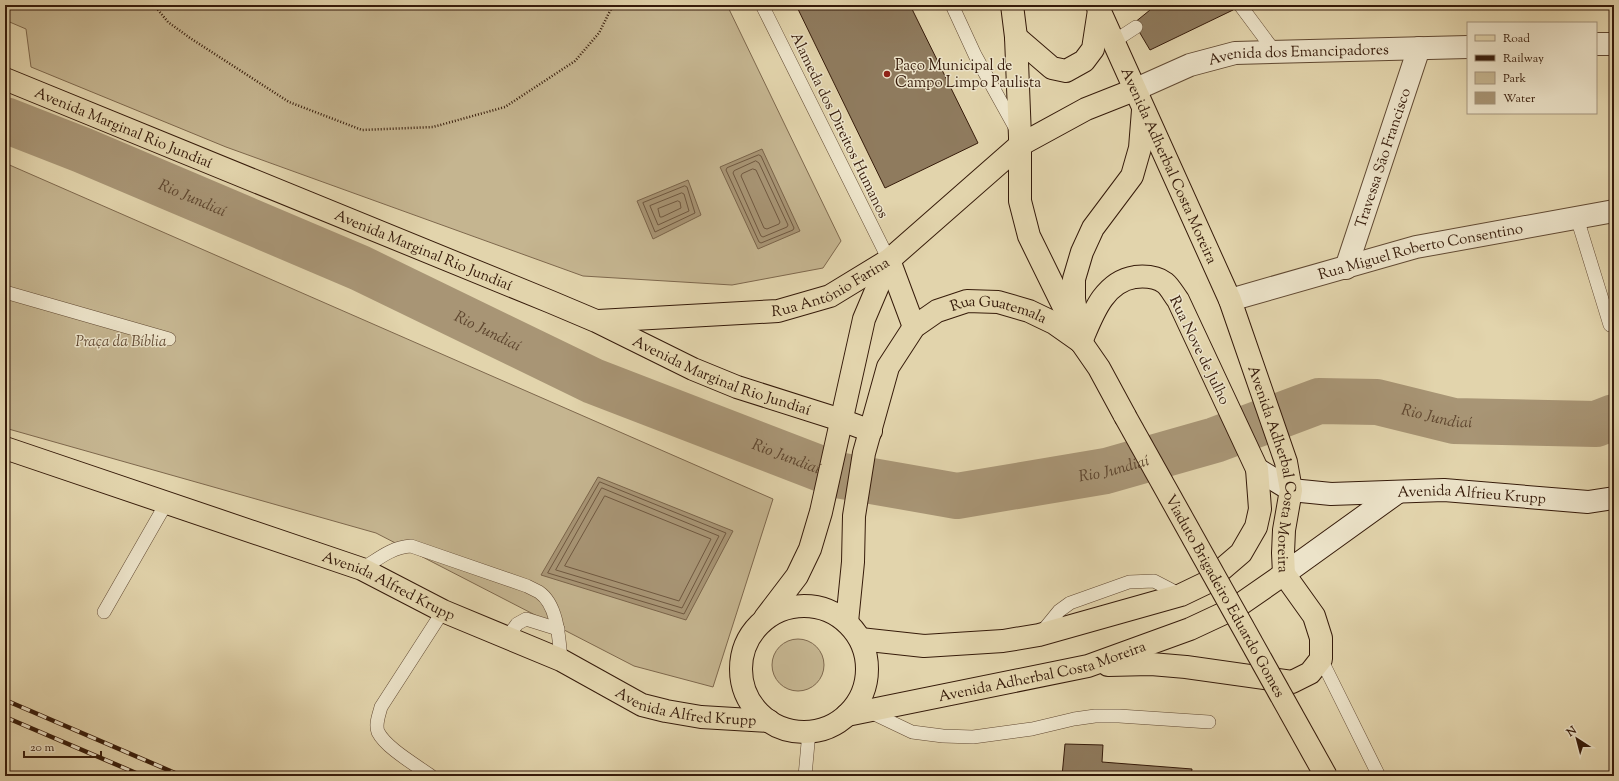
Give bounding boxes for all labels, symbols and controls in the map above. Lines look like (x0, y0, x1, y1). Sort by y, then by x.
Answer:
legend (1467, 22, 1597, 114)
street label: Alameda dos Direitos Humanos (784, 29, 893, 222)
text: Road (1503, 30, 1530, 48)
street label: Avenida dos Emancipadores (1206, 40, 1389, 72)
text: Railway (1503, 50, 1544, 68)
place label: Paço Municipal de Campo Limpo Paulista (895, 56, 1041, 94)
street label: Avenida Adherbal Costa Moreira (1115, 65, 1221, 268)
marker: Paço Municipal de Campo Limpo Paulista (882, 69, 892, 79)
text: Park (1503, 70, 1526, 88)
street label: Avenida Marginal Rio Jundiaí (31, 83, 215, 175)
street label: Travessa São Francisco (1351, 86, 1417, 231)
text: Water (1503, 90, 1536, 108)
water label: Rio Jundiaí (154, 175, 230, 224)
street label: Avenida Marginal Rio Jundiaí (331, 206, 515, 297)
street label: Rua Miguel Roberto Consentino (1316, 219, 1525, 286)
street label: Rua Antônio Farina (771, 253, 894, 323)
street label: Rua Guatemala (948, 292, 1050, 330)
street label: Rua Nove de Julho (1163, 293, 1234, 409)
water label: Rio Jundiaí (450, 306, 525, 359)
park label: Praça da Bíblia (75, 332, 167, 353)
street label: Avenida Marginal Rio Jundiaí (628, 332, 813, 422)
street label: Avenida Adherbal Costa Moreira (1241, 363, 1300, 573)
water label: Rio Jundiaí (1399, 399, 1473, 435)
water label: Rio Jundiaí (748, 434, 824, 482)
water label: Rio Jundiaí (1077, 450, 1153, 489)
street label: Avenida Alfrieu Krupp (1397, 481, 1547, 510)
street label: Viaduto Brigadeiro Eduardo Gomes (1159, 491, 1289, 702)
street label: Avenida Alfred Krupp (319, 547, 458, 627)
street label: Avenida Adherbal Costa Moreira (937, 637, 1149, 708)
street label: Avenida Alfred Krupp (611, 683, 757, 732)
north arrow (1557, 719, 1597, 759)
text: N (1563, 723, 1580, 741)
scale bar (24, 733, 101, 759)
text: 20 m (30, 739, 55, 757)

